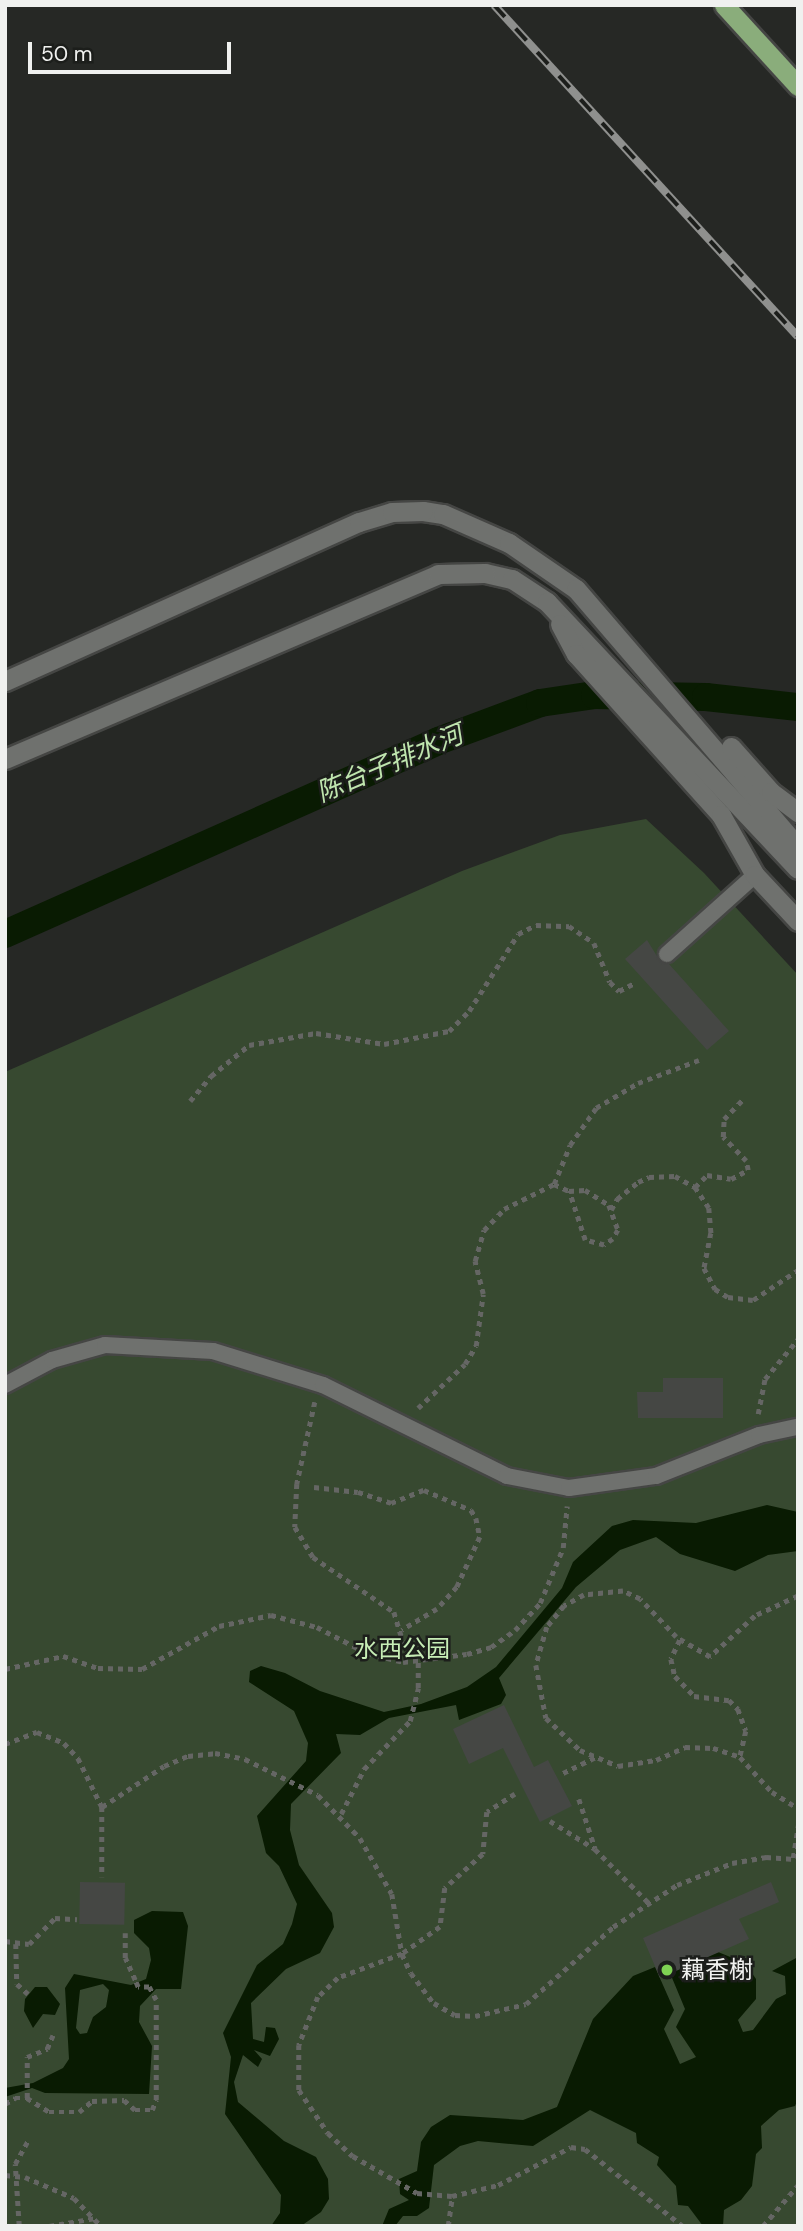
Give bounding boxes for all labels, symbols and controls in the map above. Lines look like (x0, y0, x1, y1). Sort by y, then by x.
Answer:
scale bar (32, 28, 234, 72)
text: 50 m (41, 40, 92, 68)
water label: 陈台子排水河 (312, 719, 468, 809)
park label: 水西公园 (354, 1635, 450, 1663)
place label: 藕香榭 (681, 1956, 753, 1984)
marker: 藕香榭 (659, 1962, 675, 1978)

